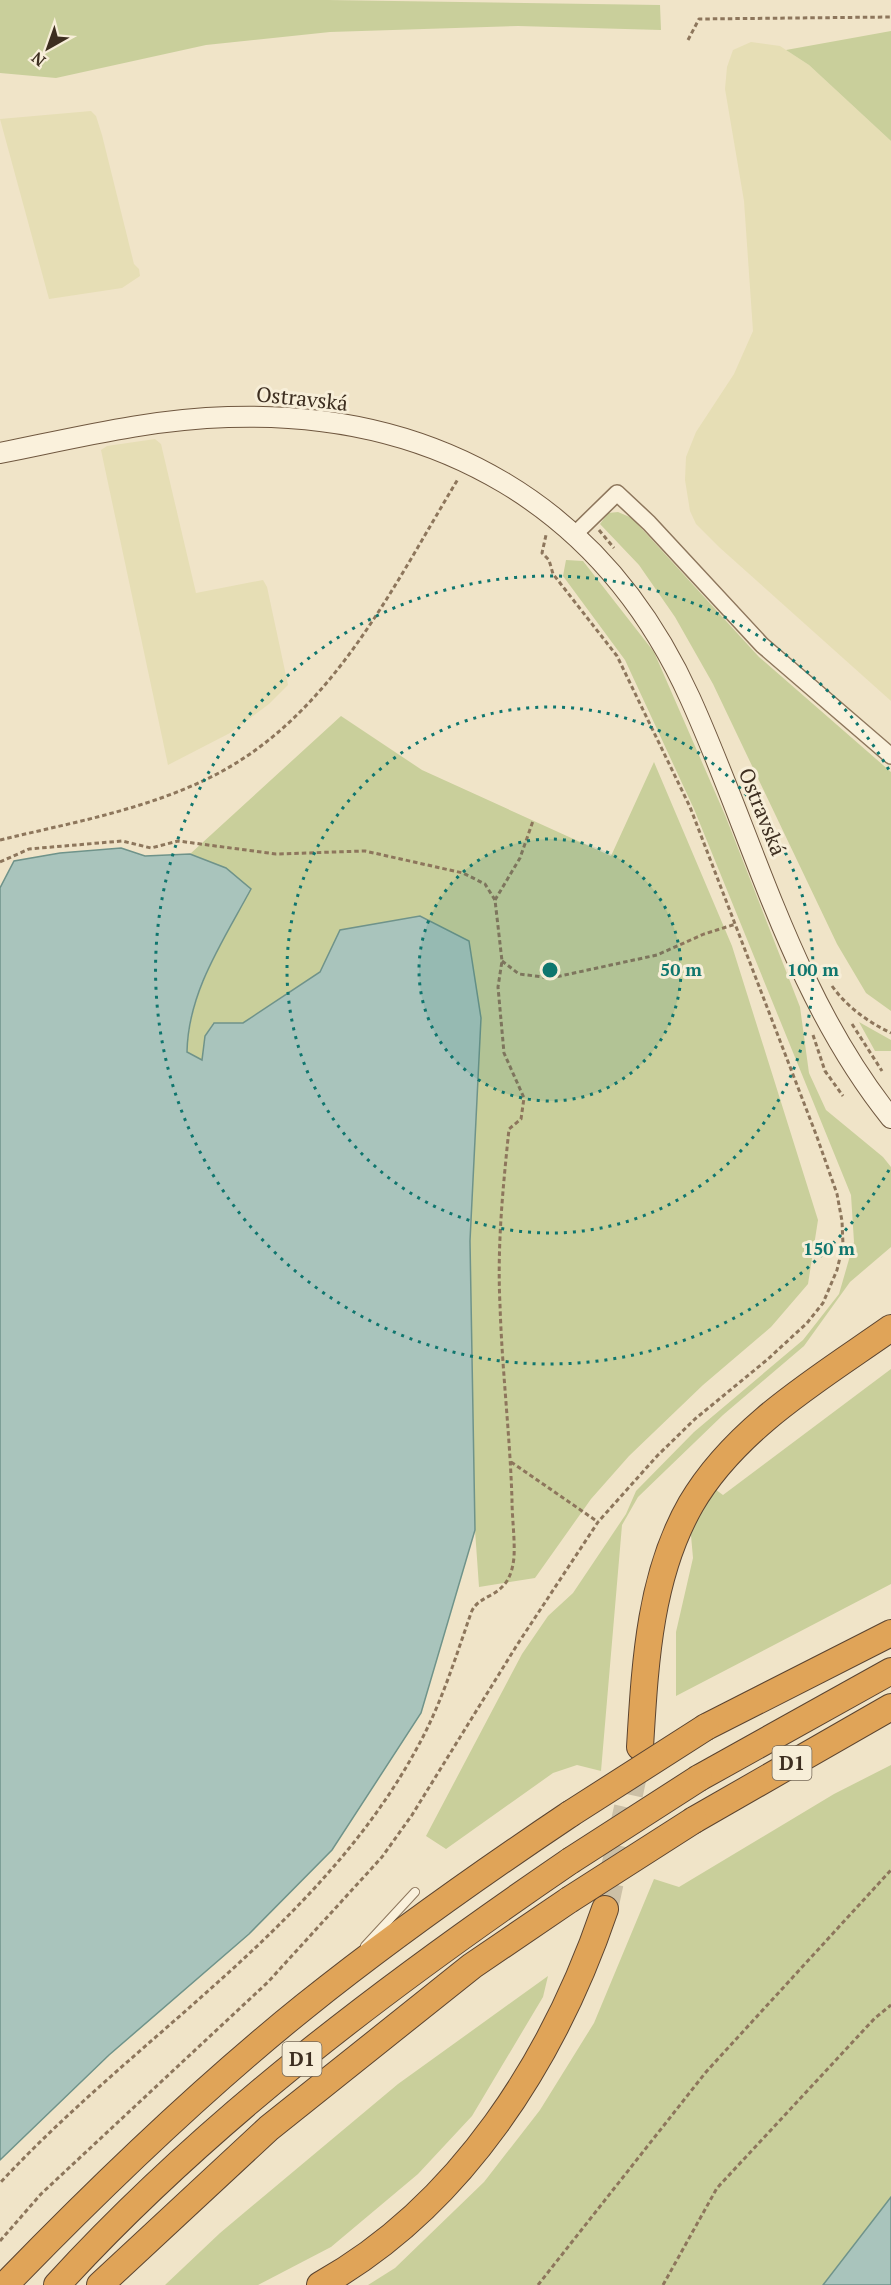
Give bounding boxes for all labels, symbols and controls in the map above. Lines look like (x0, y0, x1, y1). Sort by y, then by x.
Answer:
north arrow (18, 18, 78, 78)
text: N (27, 47, 50, 72)
street label: Ostravská (255, 379, 350, 417)
street label: Ostravská (733, 764, 793, 860)
text: 50 m (660, 957, 702, 981)
text: 100 m (787, 957, 839, 981)
centre of rings (540, 960, 560, 980)
text: 150 m (803, 1236, 855, 1260)
road number: D1 (772, 1746, 812, 1780)
road number: D1 (282, 2042, 322, 2076)

